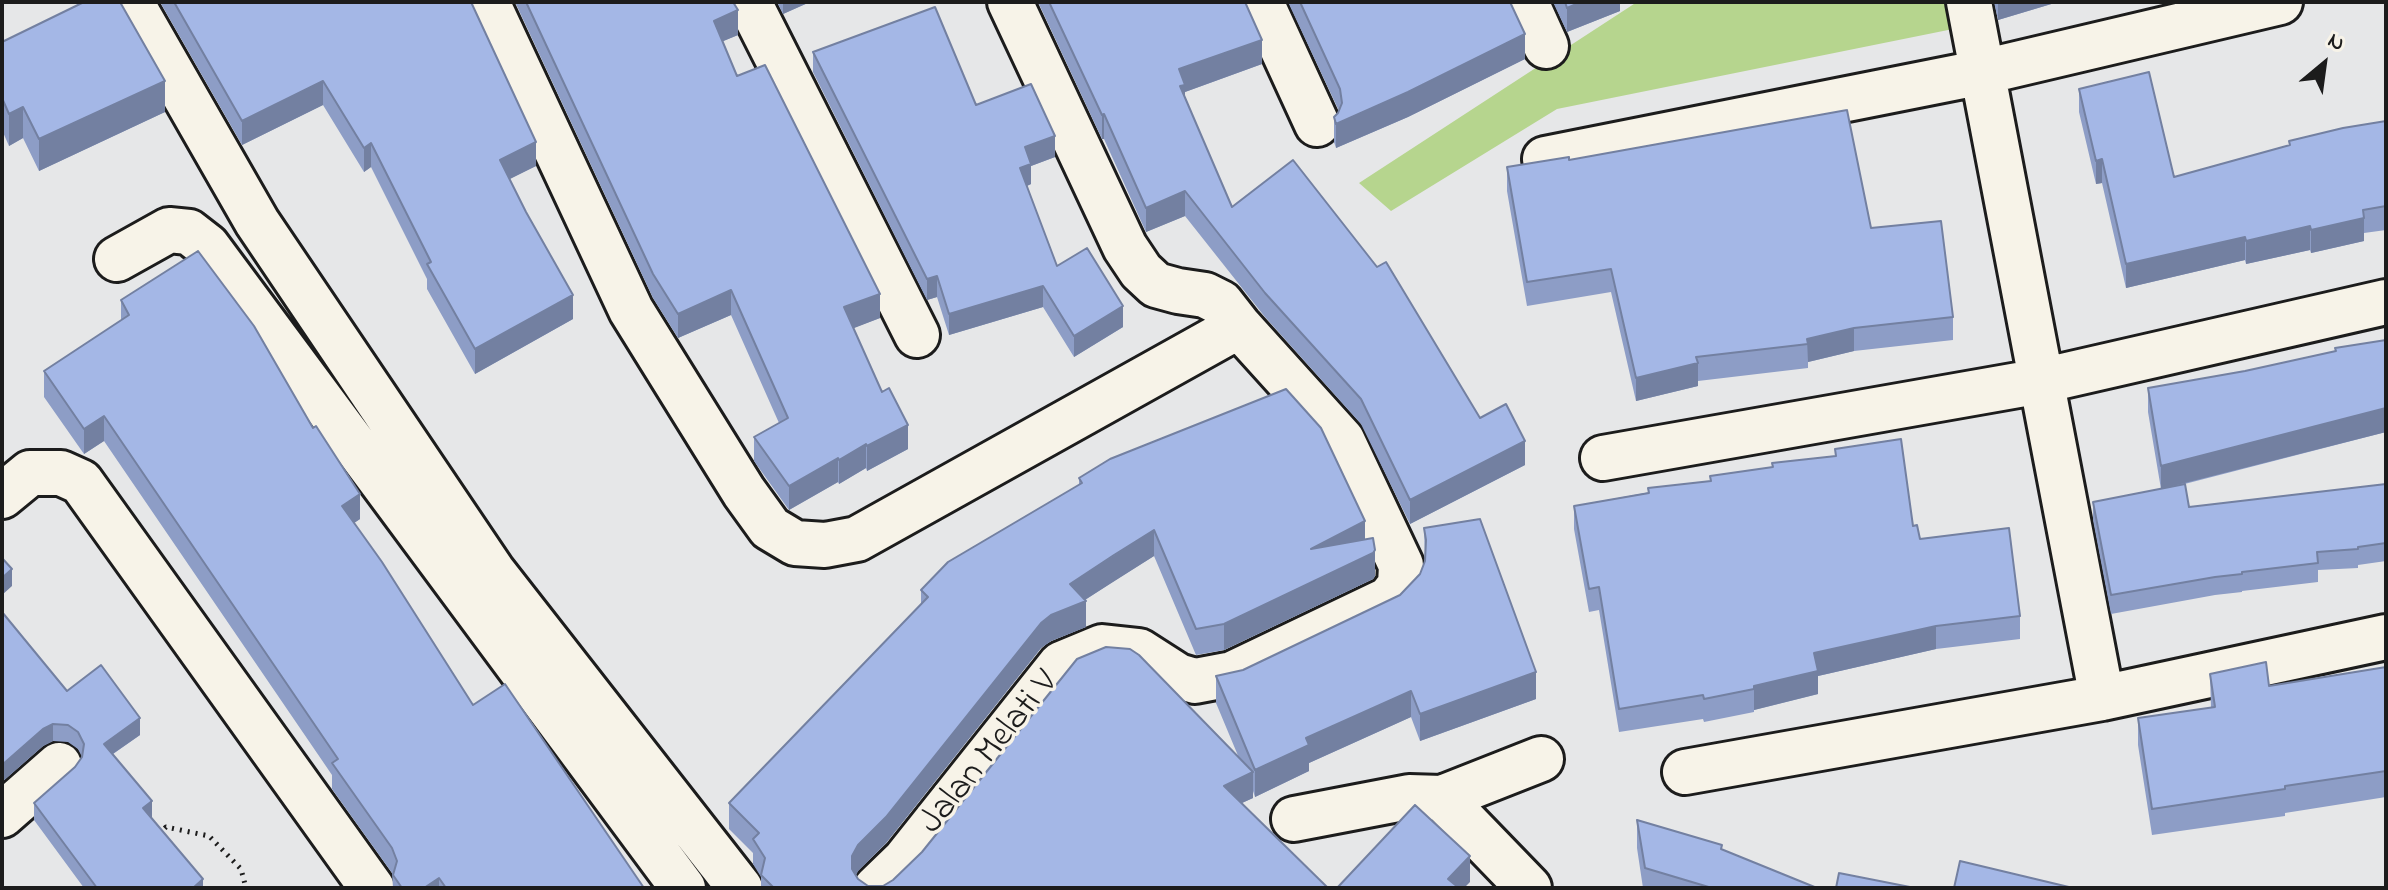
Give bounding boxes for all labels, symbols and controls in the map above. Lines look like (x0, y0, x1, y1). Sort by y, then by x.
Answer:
north arrow (2284, 24, 2364, 104)
text: N (2321, 25, 2350, 61)
street label: Jalan Melati V (912, 664, 1070, 844)

